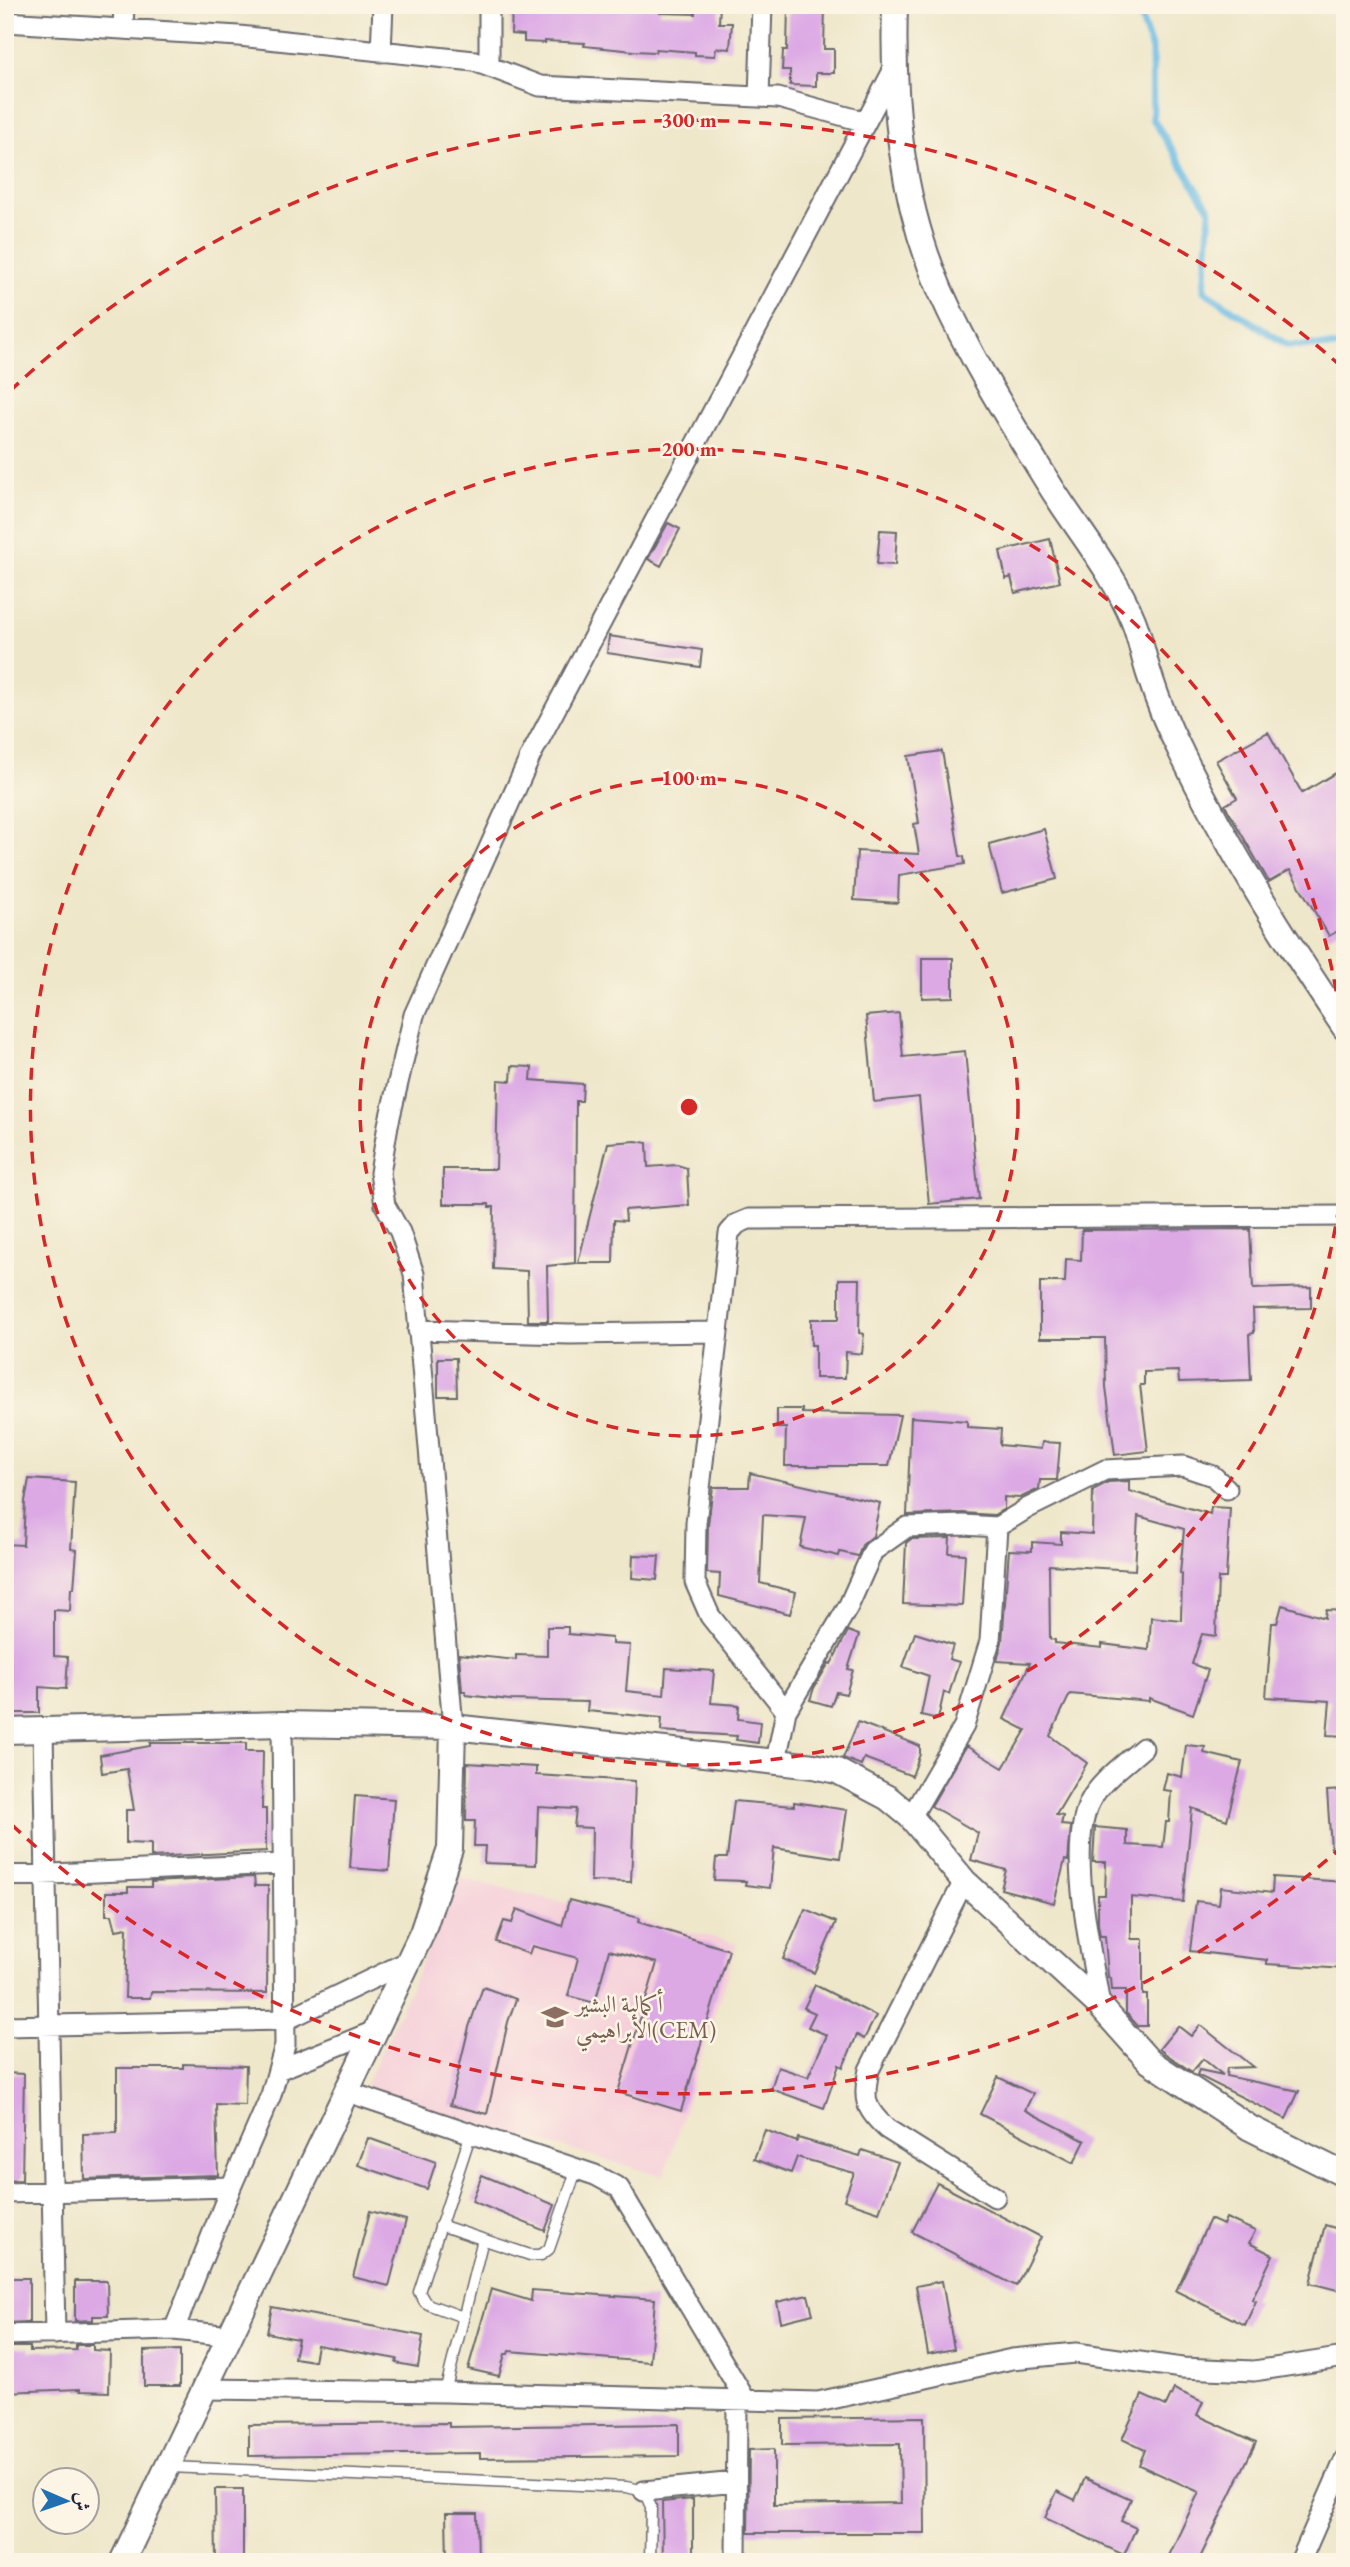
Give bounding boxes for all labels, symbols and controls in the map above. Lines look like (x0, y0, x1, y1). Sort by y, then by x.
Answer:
text: 300 m (661, 106, 717, 133)
text: 200 m (661, 435, 717, 462)
text: 100 m (661, 764, 717, 791)
centre of rings (677, 1095, 701, 1119)
place label: أكمالية البشير الأبراهيمي(CEM) (574, 1988, 716, 2052)
school or university icon: أكمالية البشير الأبراهيمي(CEM) (540, 2002, 570, 2032)
north arrow (32, 2466, 102, 2536)
text: ش (70, 2492, 95, 2511)

